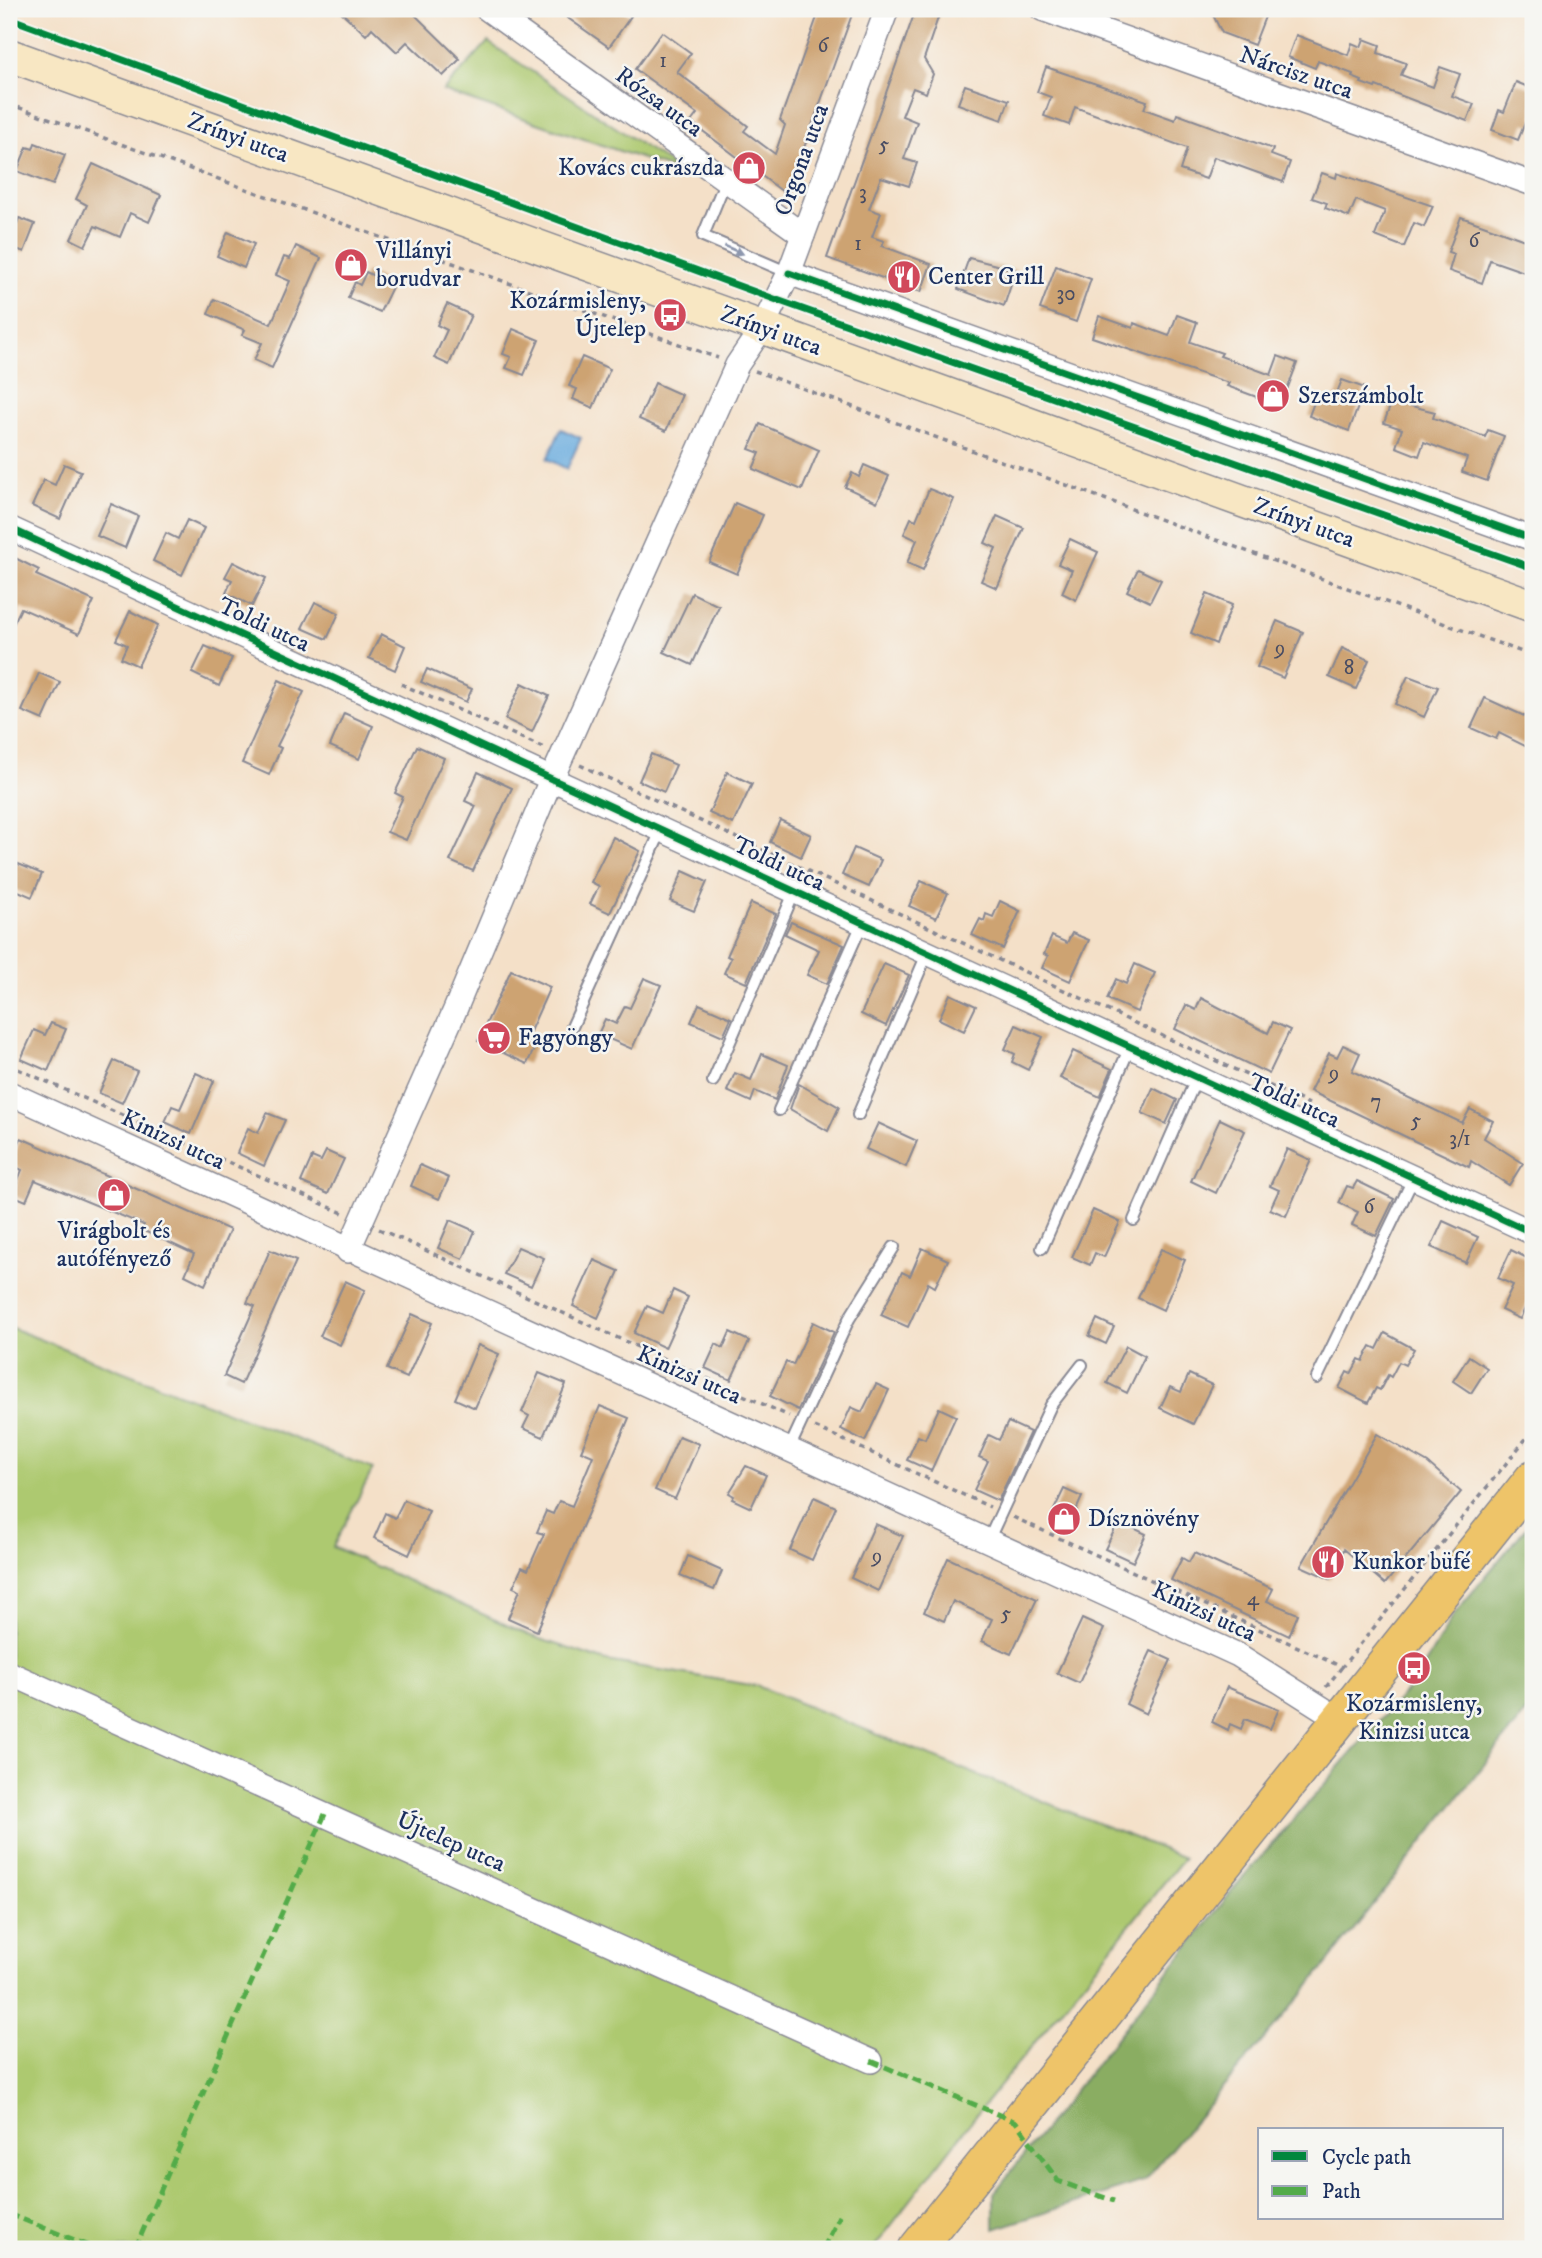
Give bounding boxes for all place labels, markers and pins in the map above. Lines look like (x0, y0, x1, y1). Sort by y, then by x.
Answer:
shop icon: Kovács cukrászda (730, 149, 768, 187)
place label: Kovács cukrászda (558, 153, 725, 183)
place label: Villányi borudvar (375, 236, 461, 294)
shop icon: Villányi borudvar (332, 246, 370, 284)
restaurant icon: Center Grill (885, 258, 923, 296)
place label: Center Grill (928, 262, 1045, 292)
place label: Kozármisleny, Újtelep (509, 286, 646, 344)
bus stop icon: Kozármisleny, Újtelep (651, 296, 689, 334)
shop icon: Szerszámbolt (1254, 377, 1292, 415)
place label: Szerszámbolt (1298, 381, 1424, 411)
supermarket icon: Fagyöngy (475, 1019, 513, 1057)
place label: Fagyöngy (518, 1023, 614, 1053)
shop icon: Virágbolt és autófényező (95, 1176, 133, 1214)
place label: Virágbolt és autófényező (57, 1216, 172, 1274)
shop icon: Dísznövény (1045, 1500, 1083, 1538)
place label: Dísznövény (1088, 1504, 1199, 1534)
restaurant icon: Kunkor büfé (1309, 1543, 1347, 1581)
place label: Kunkor büfé (1352, 1547, 1470, 1577)
bus stop icon: Kozármisleny, Kinizsi utca (1395, 1649, 1433, 1687)
place label: Kozármisleny, Kinizsi utca (1346, 1689, 1482, 1747)

